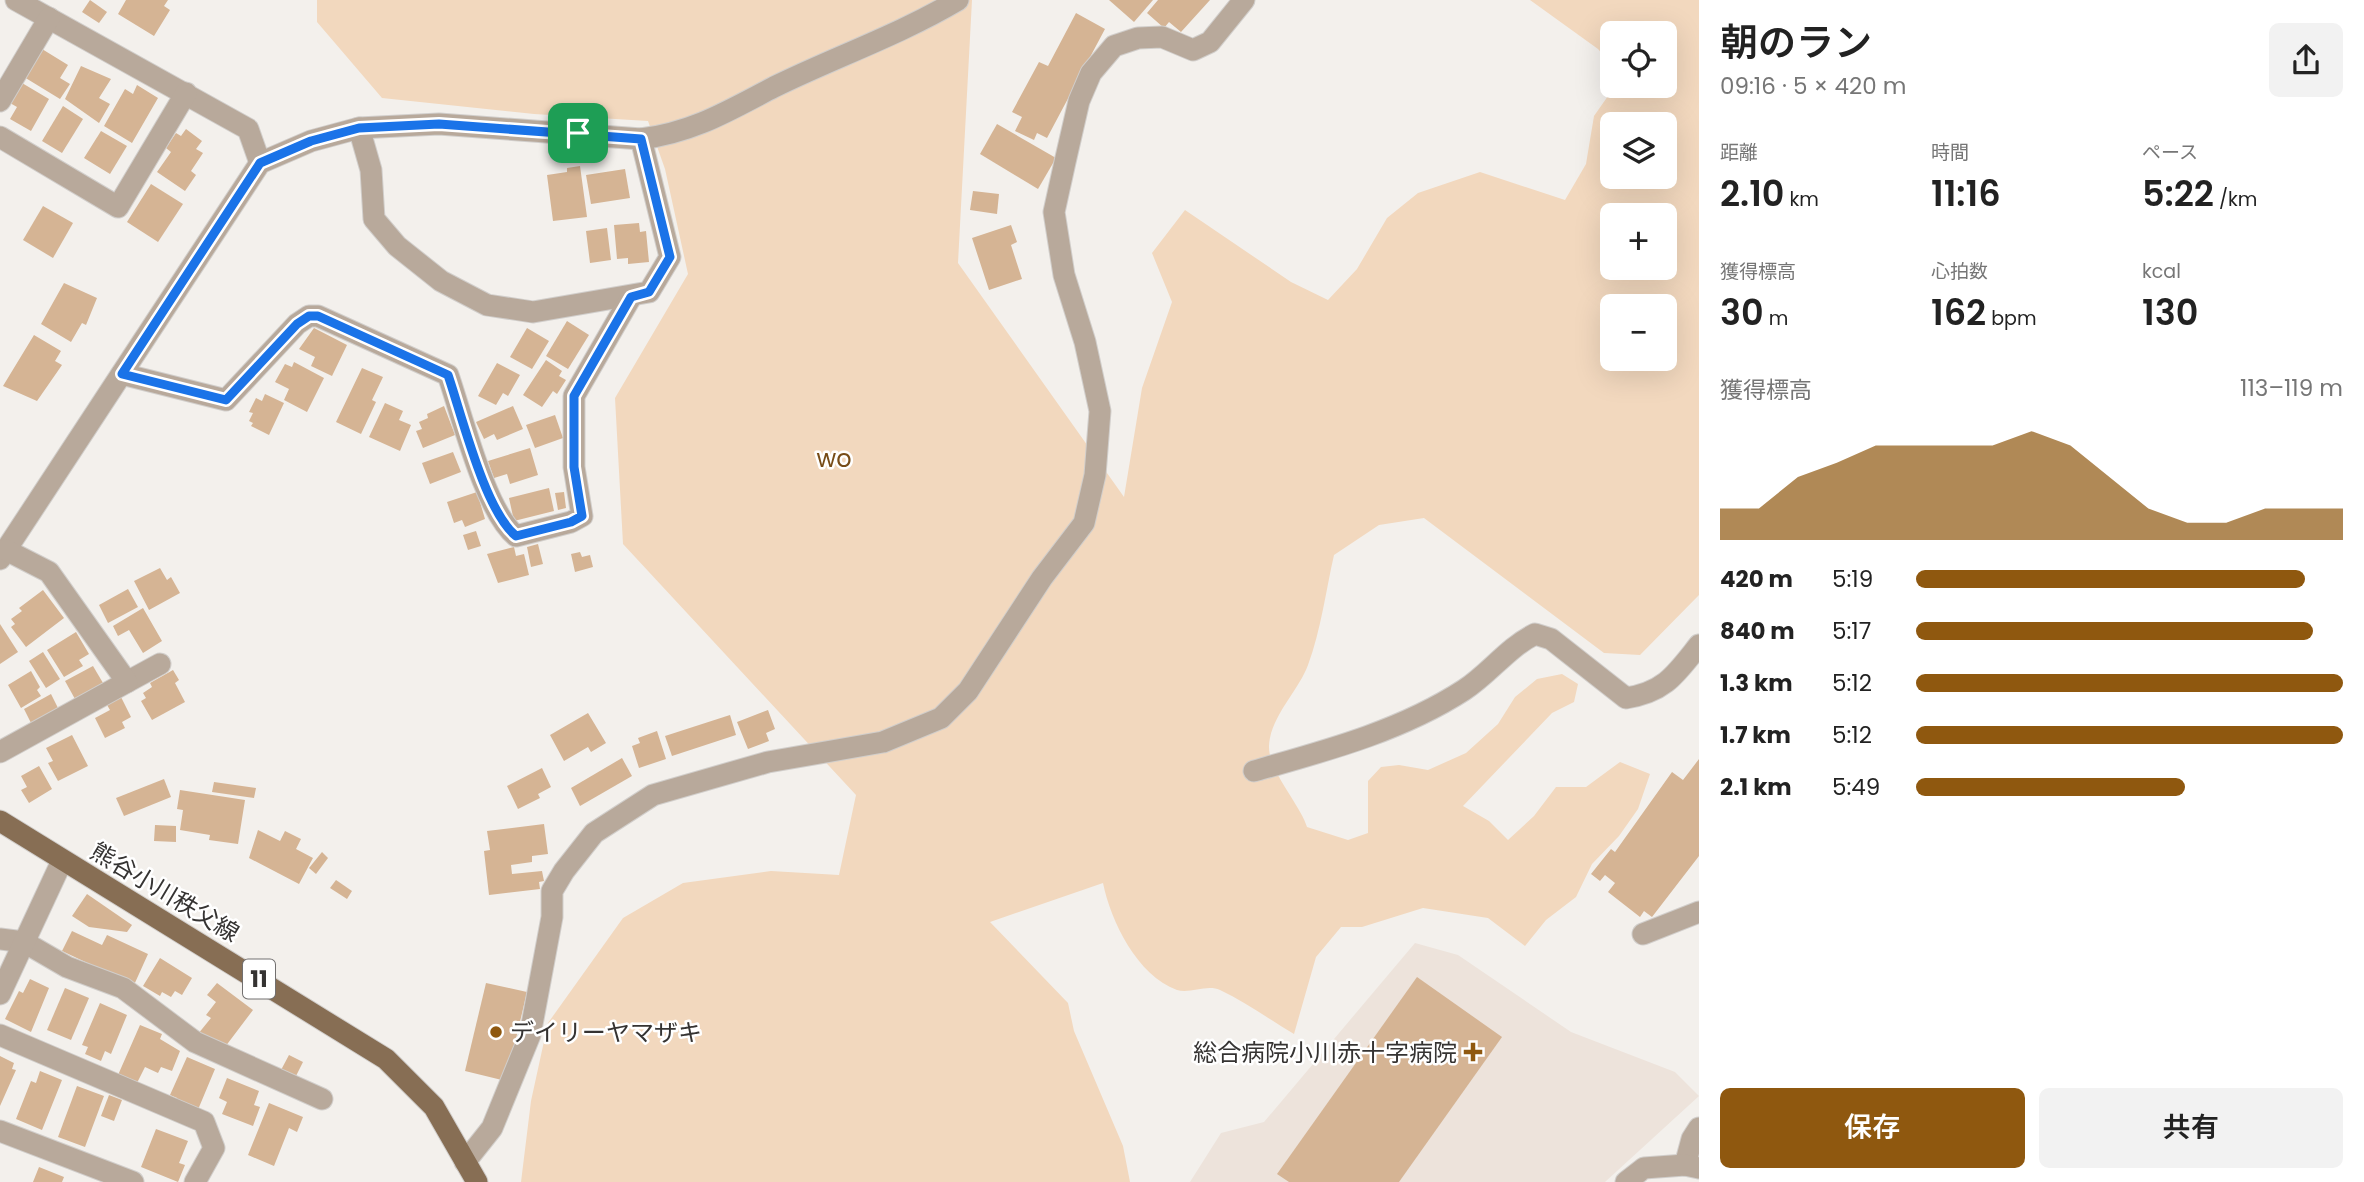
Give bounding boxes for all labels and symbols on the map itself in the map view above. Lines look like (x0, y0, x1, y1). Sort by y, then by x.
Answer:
pin (548, 103, 608, 163)
park label: wo (816, 442, 852, 475)
street label: 熊谷小川秩父線 (84, 835, 246, 949)
road number: 11 (243, 960, 275, 998)
place label: デイリーヤマザキ (510, 1016, 702, 1049)
marker: デイリーヤマザキ (488, 1024, 504, 1040)
place label: 総合病院小川赤十字病院 (1193, 1036, 1457, 1069)
marker: 総合病院小川赤十字病院 (1463, 1042, 1483, 1062)

